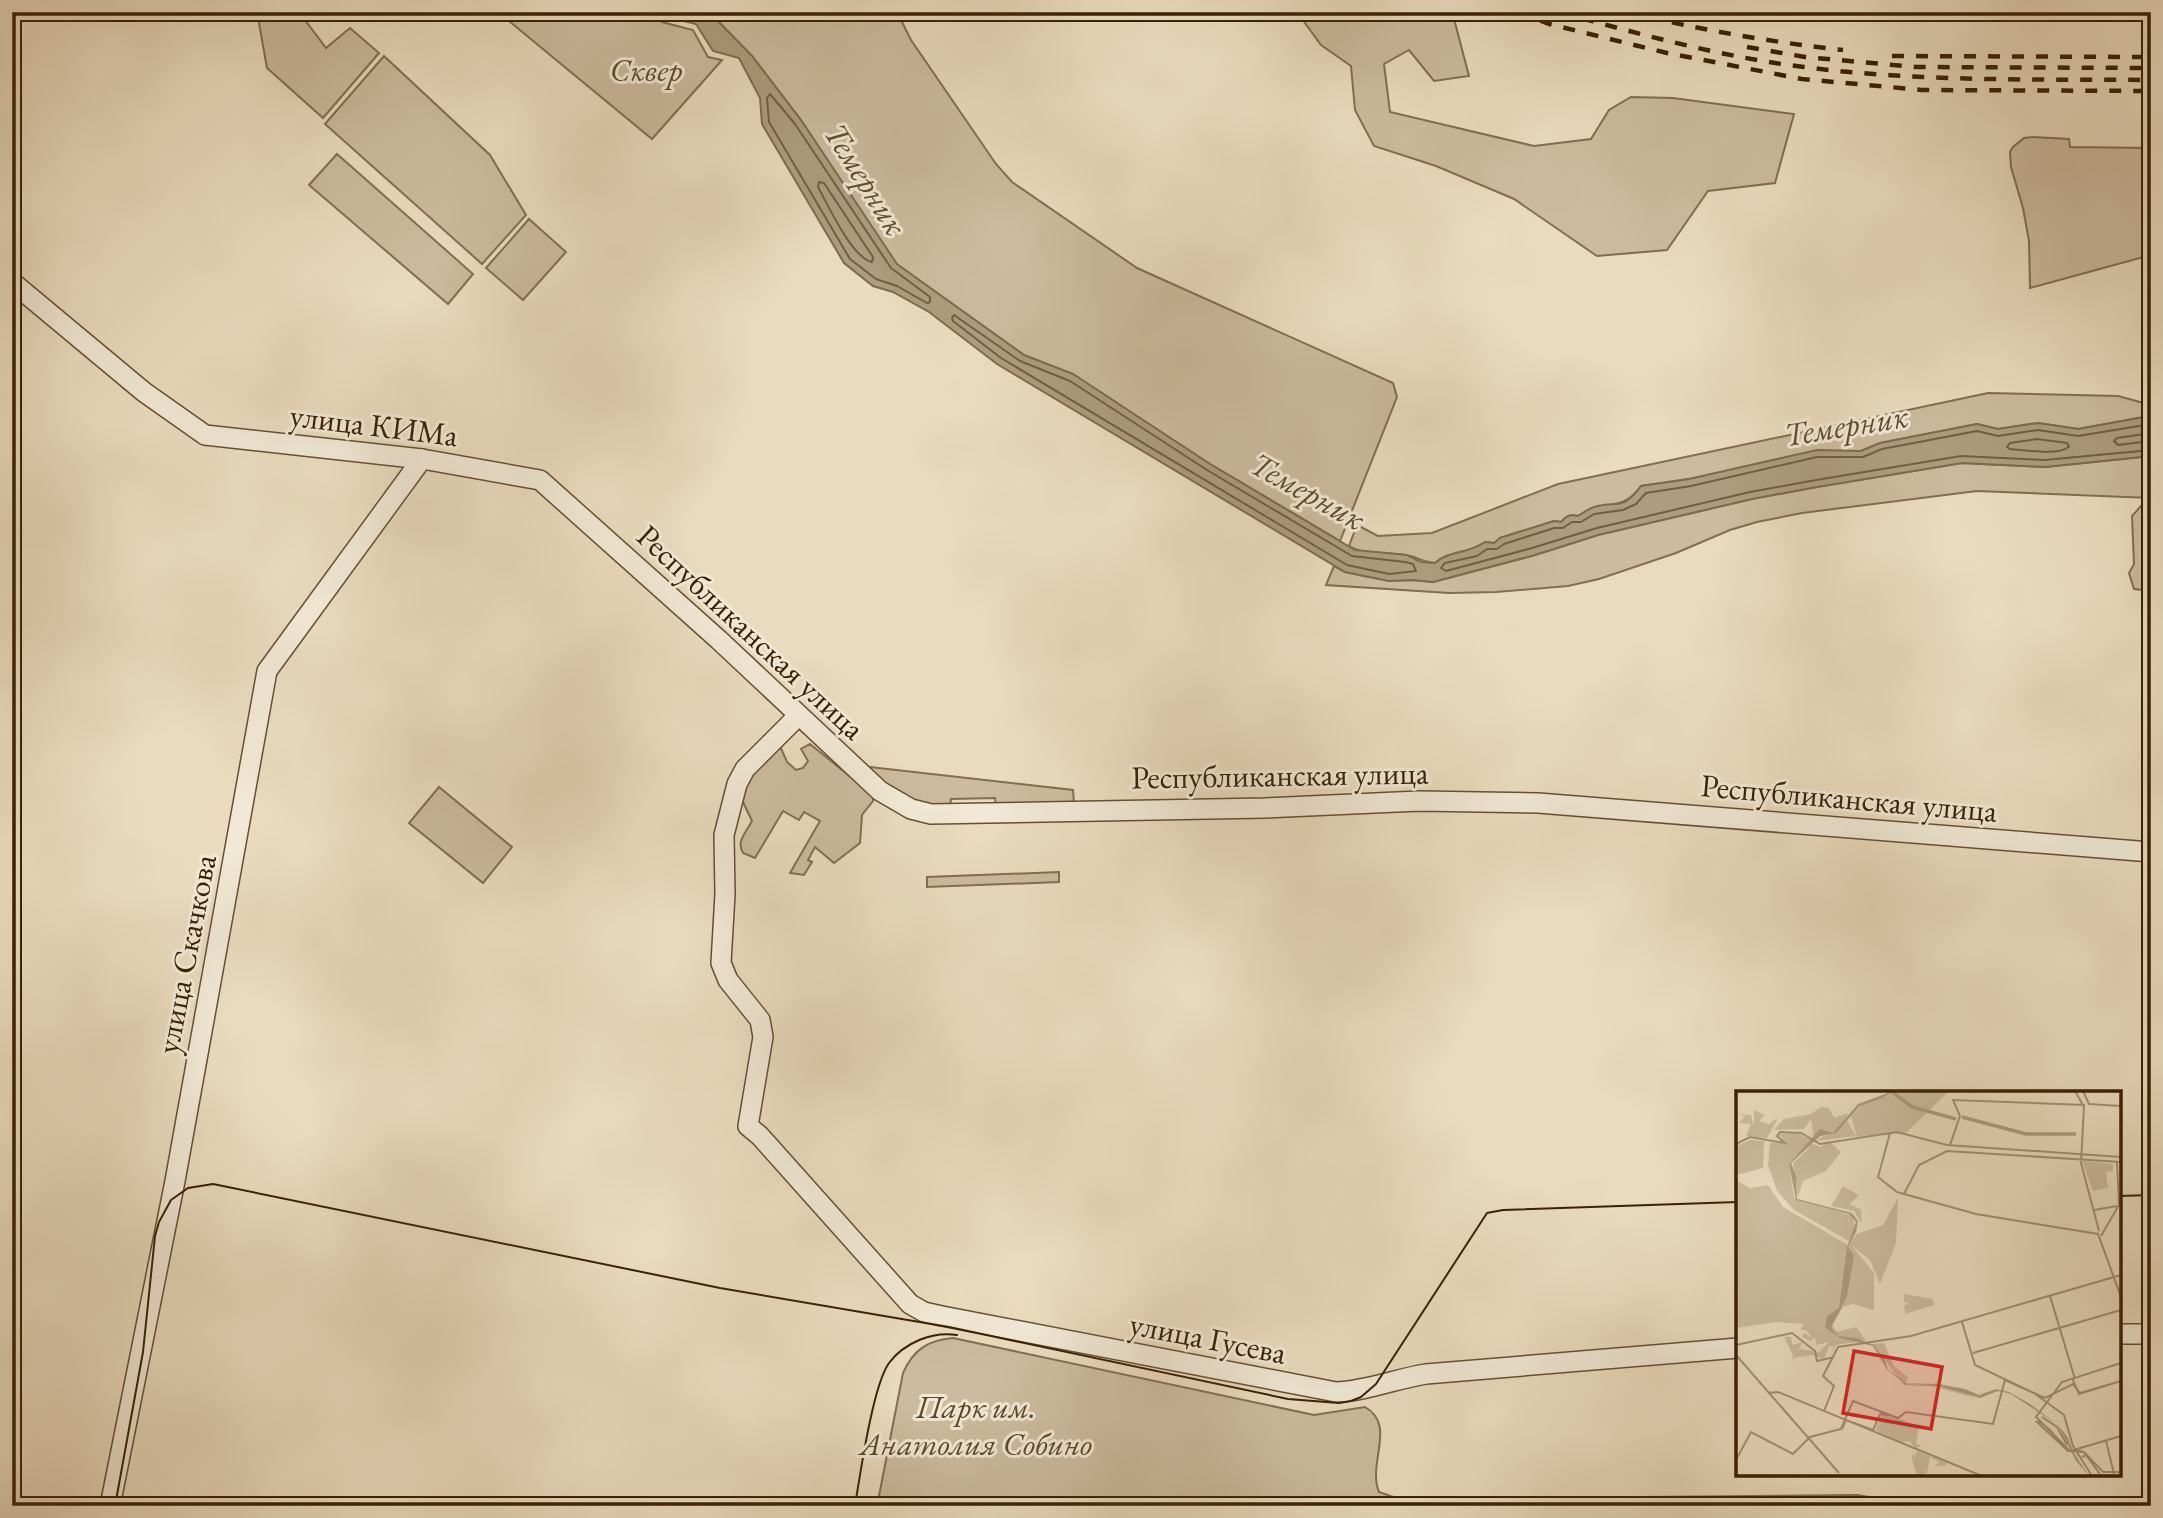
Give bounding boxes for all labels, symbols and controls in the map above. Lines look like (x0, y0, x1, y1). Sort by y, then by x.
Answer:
park label: Сквер (610, 49, 682, 91)
water label: Темерник (815, 115, 918, 244)
street label: улица КИМа (288, 394, 461, 456)
water label: Темерник (1781, 394, 1911, 456)
water label: Темерник (1243, 442, 1373, 540)
street label: Республиканская улица (628, 515, 874, 749)
street label: Республиканская улица (1131, 751, 1429, 799)
street label: Республиканская улица (1699, 764, 1999, 832)
street label: улица Скачкова (146, 851, 226, 1057)
inset map (1736, 1091, 2121, 1476)
street label: улица Гусева (1126, 1302, 1290, 1374)
park label: Парк им. Анатолия Собино (858, 1386, 1092, 1465)

